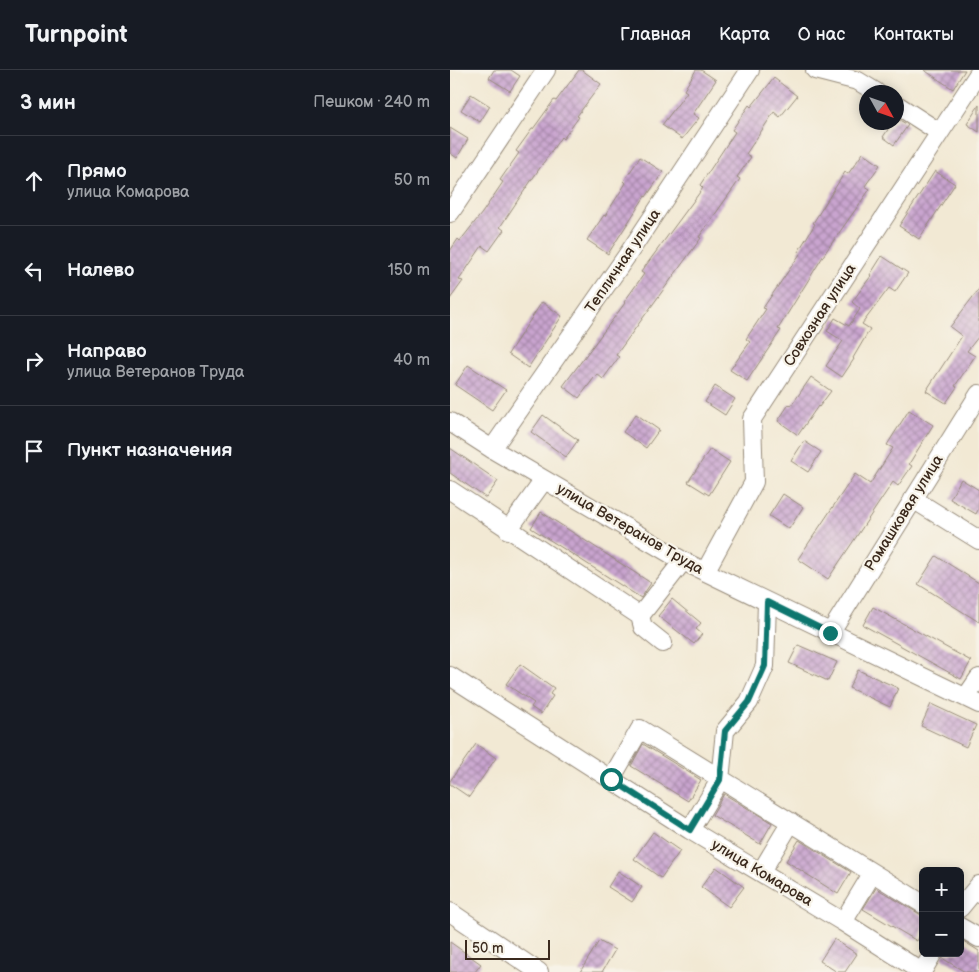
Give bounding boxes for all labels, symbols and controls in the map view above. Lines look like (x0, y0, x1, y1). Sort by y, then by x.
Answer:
text: Turnpoint (25, 20, 128, 49)
text: Главная (620, 24, 691, 45)
text: Карта (719, 24, 770, 45)
text: О нас (798, 24, 845, 45)
text: Контакты (873, 24, 954, 45)
north arrow (859, 85, 904, 130)
text: 3 мин (20, 90, 76, 115)
text: Пешком · 240 m (313, 93, 430, 112)
text: Прямо (67, 160, 127, 183)
icon: ahead (20, 167, 48, 195)
text: 50 m (394, 171, 430, 190)
text: улица Комарова (67, 183, 189, 202)
street label: Тепличная улица (581, 205, 665, 317)
icon: left (20, 257, 48, 285)
text: Налево (67, 259, 134, 282)
street label: Совхозная улица (780, 260, 860, 370)
text: 150 m (388, 261, 430, 280)
text: Направо (67, 340, 147, 363)
icon: right (20, 347, 48, 375)
text: 40 m (393, 351, 430, 370)
text: улица Ветеранов Труда (67, 363, 244, 382)
icon: arrive (20, 437, 48, 465)
text: Пункт назначения (67, 439, 232, 462)
street label: Ромашковая улица (860, 451, 948, 575)
street label: улица Ветеранов Труда (553, 479, 707, 579)
route end (819, 622, 842, 645)
route start (600, 768, 623, 791)
street label: улица Комарова (708, 835, 816, 911)
map controls (919, 867, 964, 957)
button: + (919, 867, 964, 912)
button: − (919, 912, 964, 957)
scale bar (465, 937, 550, 960)
text: 50 m (472, 940, 504, 957)

